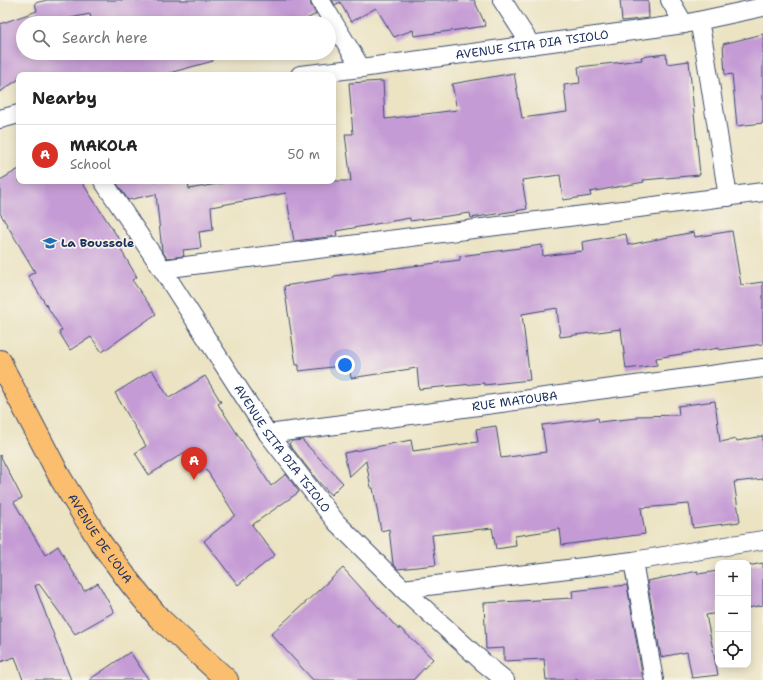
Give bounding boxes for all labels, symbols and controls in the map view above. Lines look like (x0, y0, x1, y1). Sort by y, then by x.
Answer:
search box (16, 16, 336, 60)
street label: AVENUE SITA DIA TSIOLO (454, 26, 610, 63)
icon: search (30, 27, 52, 49)
text: Search here (62, 28, 148, 48)
text: Nearby (32, 87, 97, 109)
text: MAKOLA (70, 136, 137, 156)
text: A (40, 146, 50, 163)
text: 50 m (287, 146, 320, 163)
text: School (70, 156, 111, 173)
school or university icon: La Boussole (42, 235, 58, 251)
place label: La Boussole (61, 235, 134, 251)
your location (335, 355, 355, 375)
street label: AVENUE SITA DIA TSIOLO (230, 381, 334, 516)
street label: RUE MATOUBA (471, 387, 559, 415)
pin: A (181, 447, 207, 480)
street label: AVENUE DE L'OUA (64, 491, 136, 587)
map controls (715, 560, 751, 668)
button: + (715, 560, 751, 596)
button: − (715, 596, 751, 632)
button: locate (715, 632, 751, 668)

